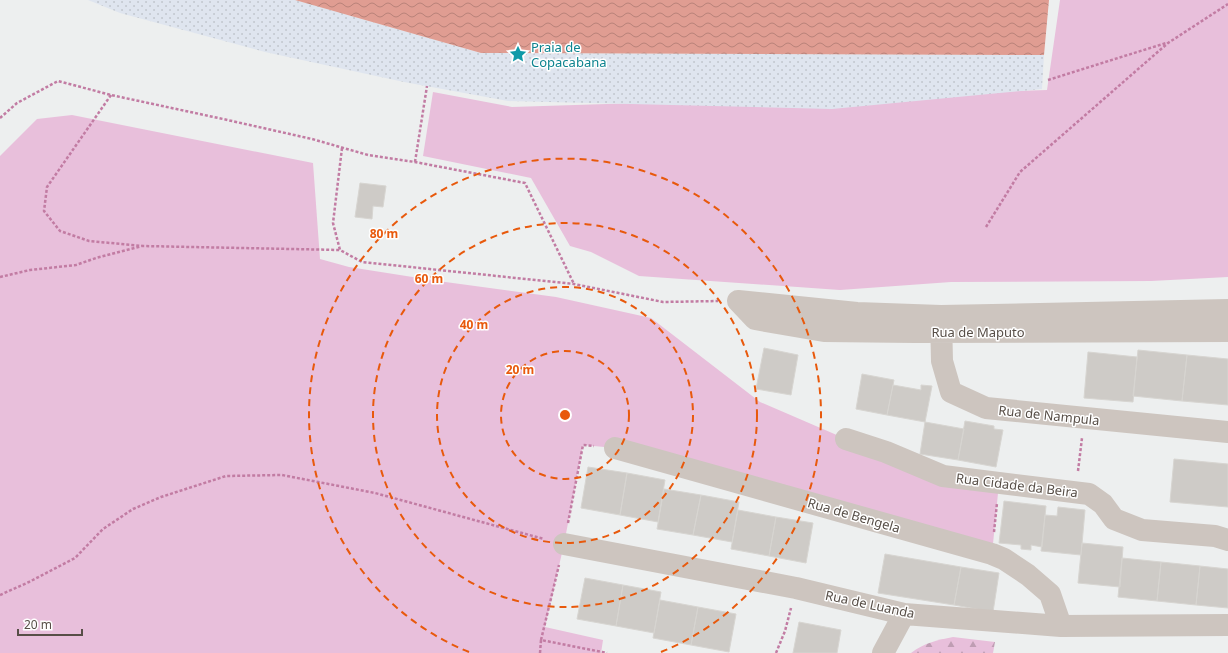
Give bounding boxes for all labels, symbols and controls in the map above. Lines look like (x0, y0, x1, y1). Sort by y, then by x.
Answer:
place label: Praia de Copacabana (531, 38, 607, 71)
place icon: Praia de Copacabana (508, 44, 528, 64)
text: 80 m (370, 225, 398, 242)
text: 60 m (415, 270, 443, 287)
text: 40 m (460, 316, 488, 333)
street label: Rua de Maputo (931, 323, 1025, 341)
text: 20 m (506, 361, 534, 378)
street label: Rua de Nampula (998, 401, 1100, 429)
centre of rings (558, 408, 572, 422)
street label: Rua Cidade da Beira (955, 469, 1079, 501)
street label: Rua de Bengela (806, 493, 902, 537)
street label: Rua de Luanda (824, 586, 916, 622)
scale bar (18, 611, 82, 637)
text: 20 m (24, 616, 52, 633)

